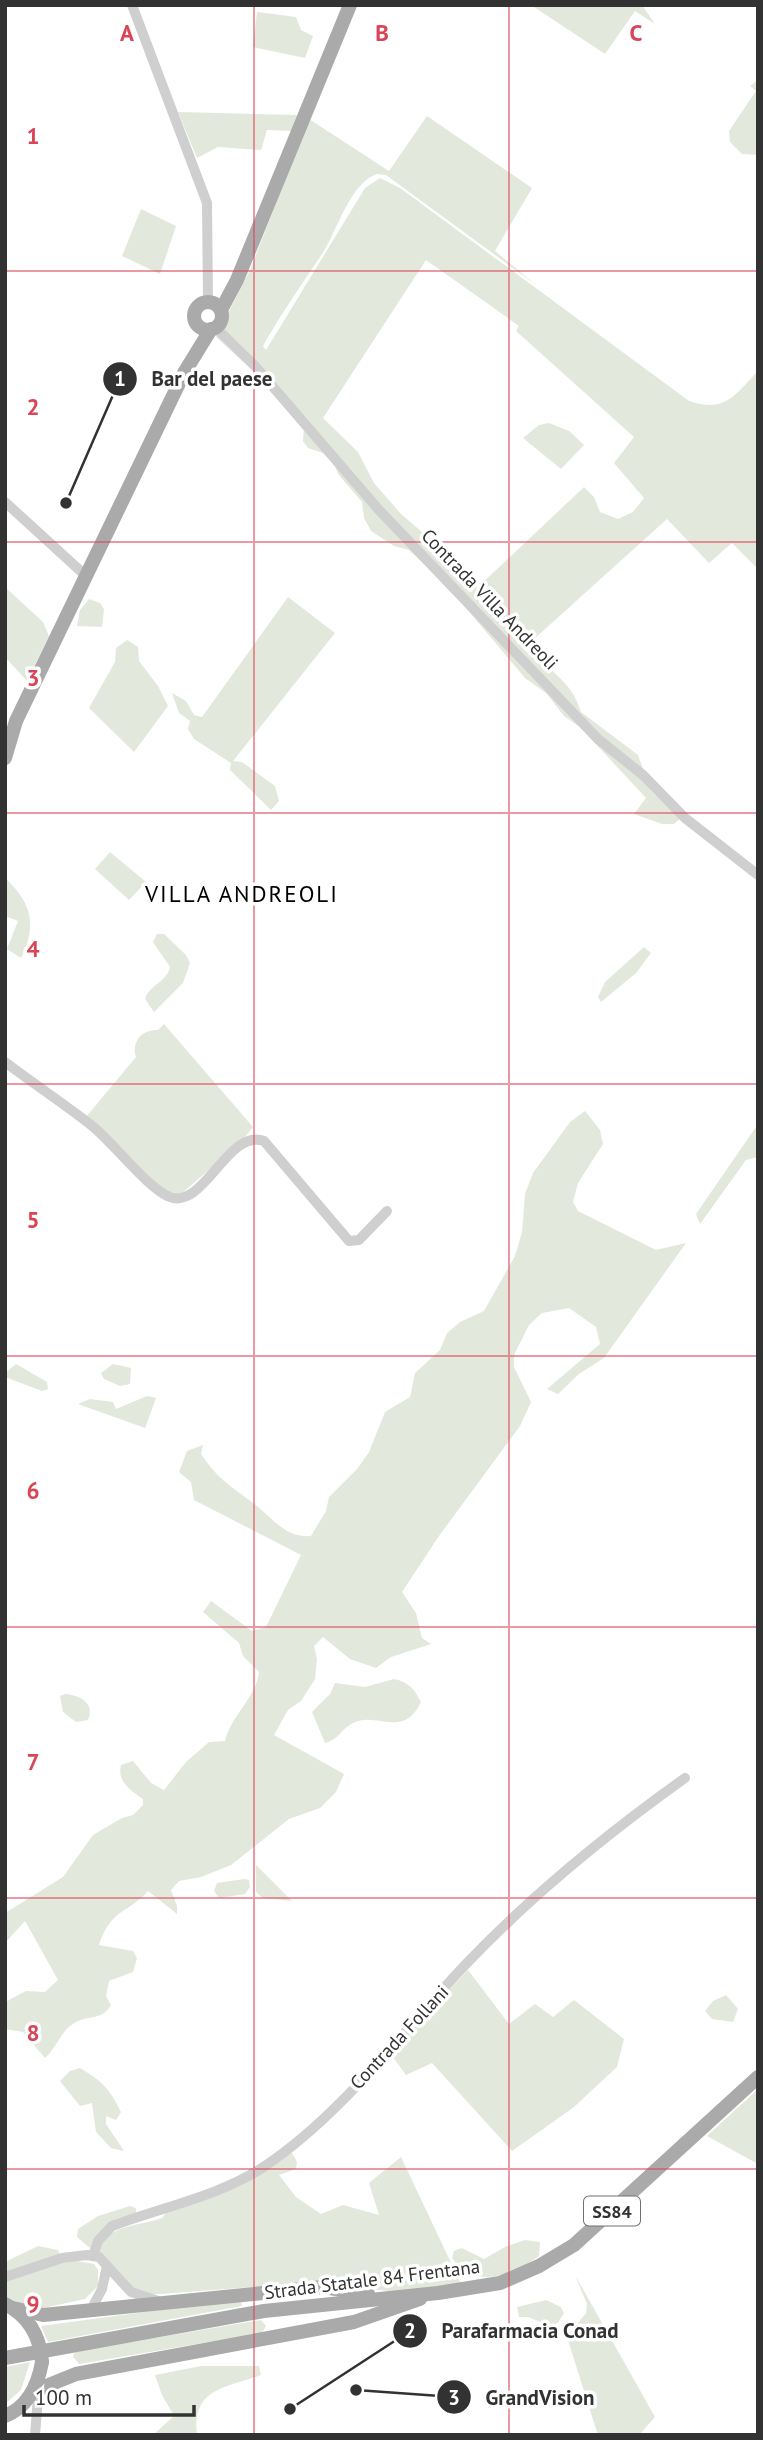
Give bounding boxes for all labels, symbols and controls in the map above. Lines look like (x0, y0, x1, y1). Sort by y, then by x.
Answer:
text: A (120, 18, 134, 47)
text: B (375, 18, 389, 47)
text: C (630, 18, 643, 47)
text: 1 (26, 121, 40, 150)
callout: Bar del paese (102, 358, 286, 400)
text: 1 (114, 365, 126, 392)
text: Bar del paese (152, 365, 272, 392)
text: 2 (26, 392, 40, 421)
street label: Contrada Villa Andreoli (417, 524, 563, 674)
text: 3 (26, 663, 40, 692)
district label: VILLA ANDREOLI (144, 879, 339, 908)
text: 4 (26, 934, 40, 963)
text: 5 (26, 1205, 40, 1234)
text: 6 (26, 1476, 40, 1505)
text: 7 (26, 1747, 40, 1776)
street label: Contrada Follani (345, 1980, 453, 2094)
text: 8 (26, 2018, 40, 2047)
road number: SS84 (584, 2196, 640, 2225)
street label: Strada Statale 84 Frentana (263, 2254, 481, 2304)
text: 9 (26, 2289, 40, 2318)
callout: Parafarmacia Conad (393, 2310, 633, 2352)
text: 2 (404, 2317, 416, 2344)
text: Parafarmacia Conad (441, 2317, 619, 2344)
scale bar (24, 2374, 194, 2418)
callout: GrandVision (436, 2376, 608, 2418)
text: 100 m (35, 2384, 92, 2411)
text: 3 (448, 2384, 460, 2411)
text: GrandVision (486, 2384, 594, 2411)

